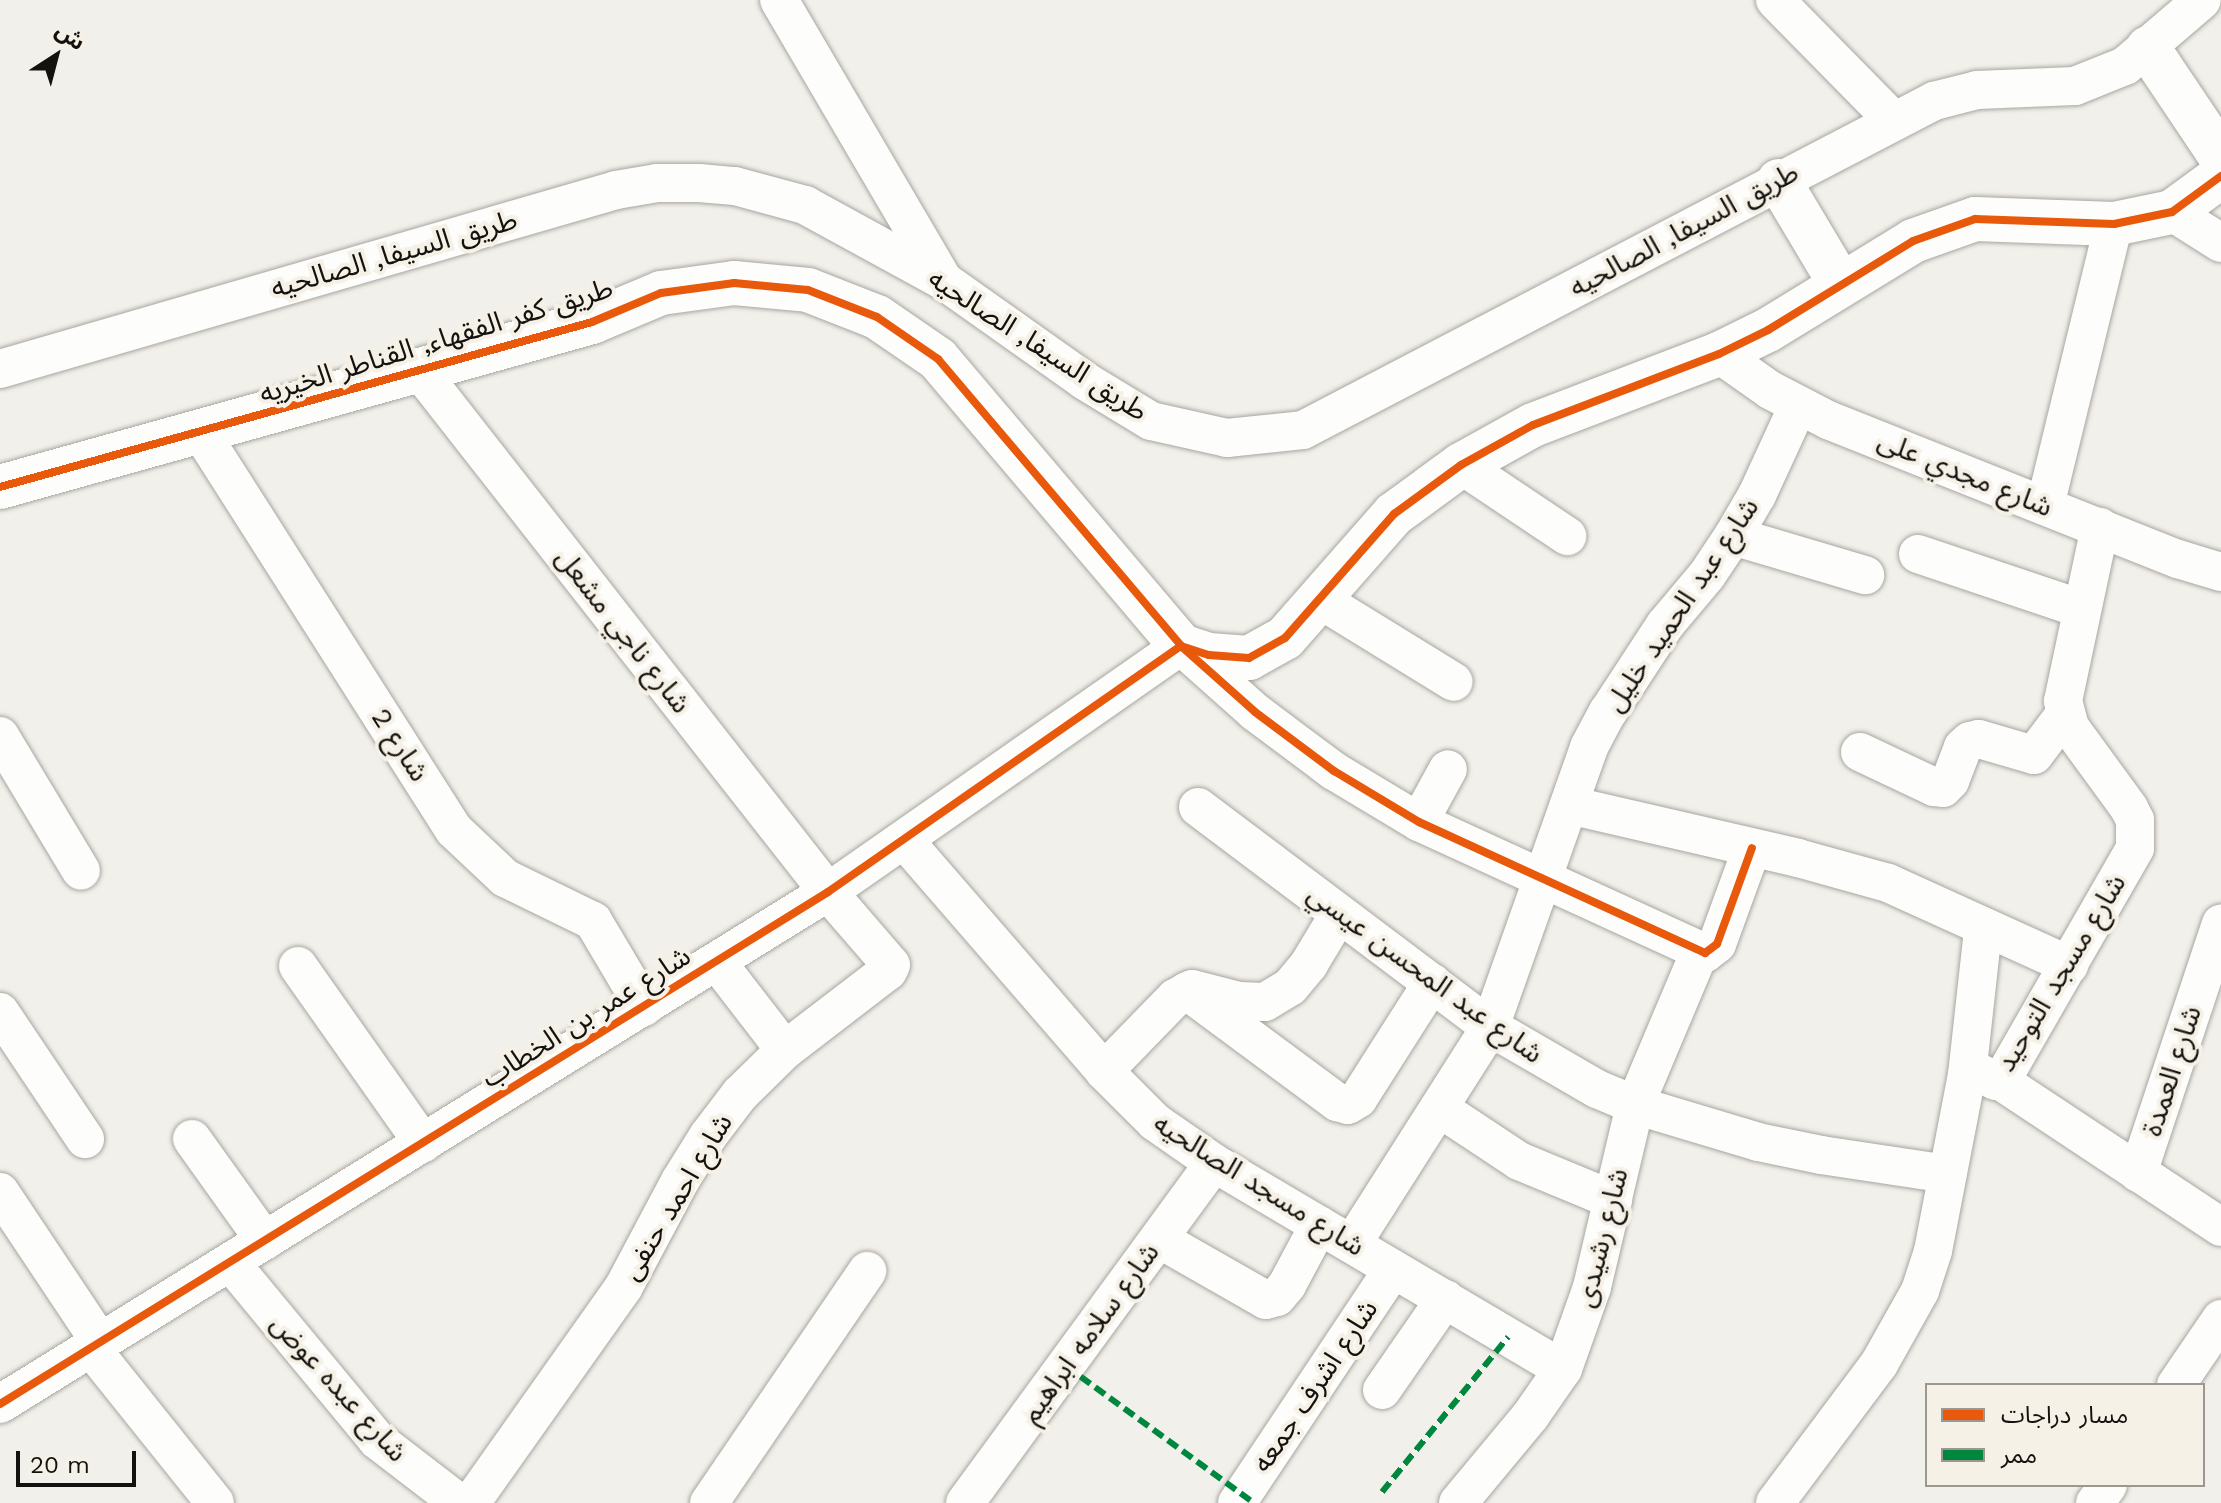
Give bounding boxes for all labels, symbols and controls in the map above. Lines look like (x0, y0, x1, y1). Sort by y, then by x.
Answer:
north arrow (16, 16, 96, 96)
text: ش (51, 17, 90, 55)
street label: طريق السيفا, الصالحيه (1564, 155, 1804, 305)
street label: طريق السيفا, الصالحيه (267, 203, 521, 305)
street label: طريق السيفا, الصالحيه (922, 262, 1154, 428)
street label: طريق كفر الفقهاء, القناطر الخيريه (255, 271, 617, 411)
street label: شارع مجدي على (1873, 424, 2057, 524)
street label: شارع عبد الحميد خليل (1598, 492, 1766, 718)
street label: شارع ناجي مشعل (548, 542, 698, 720)
street label: شارع 2 (364, 702, 436, 788)
street label: شارع مسجد التوحيد (1989, 868, 2133, 1078)
street label: شارع عبد المحسن عيسي (1301, 877, 1549, 1071)
street label: شارع عمر بن الخطاب (475, 939, 697, 1095)
street label: شارع العمدة (2135, 1002, 2209, 1140)
street label: شارع مسجد الصالحيه (1147, 1106, 1371, 1264)
street label: شارع احمد حنفى (614, 1108, 740, 1286)
street label: شارع رشيدى (1569, 1165, 1635, 1311)
street label: شارع سلامه ابراهيم (1013, 1236, 1167, 1430)
street label: شارع اشرف جمعه (1245, 1293, 1385, 1479)
street label: شارع عبده عوض (264, 1307, 414, 1469)
legend (1925, 1383, 2205, 1487)
text: مسار دراجات (2001, 1401, 2128, 1429)
scale bar (20, 1435, 140, 1485)
text: ممر (2001, 1441, 2037, 1469)
text: 20 m (30, 1451, 90, 1479)

